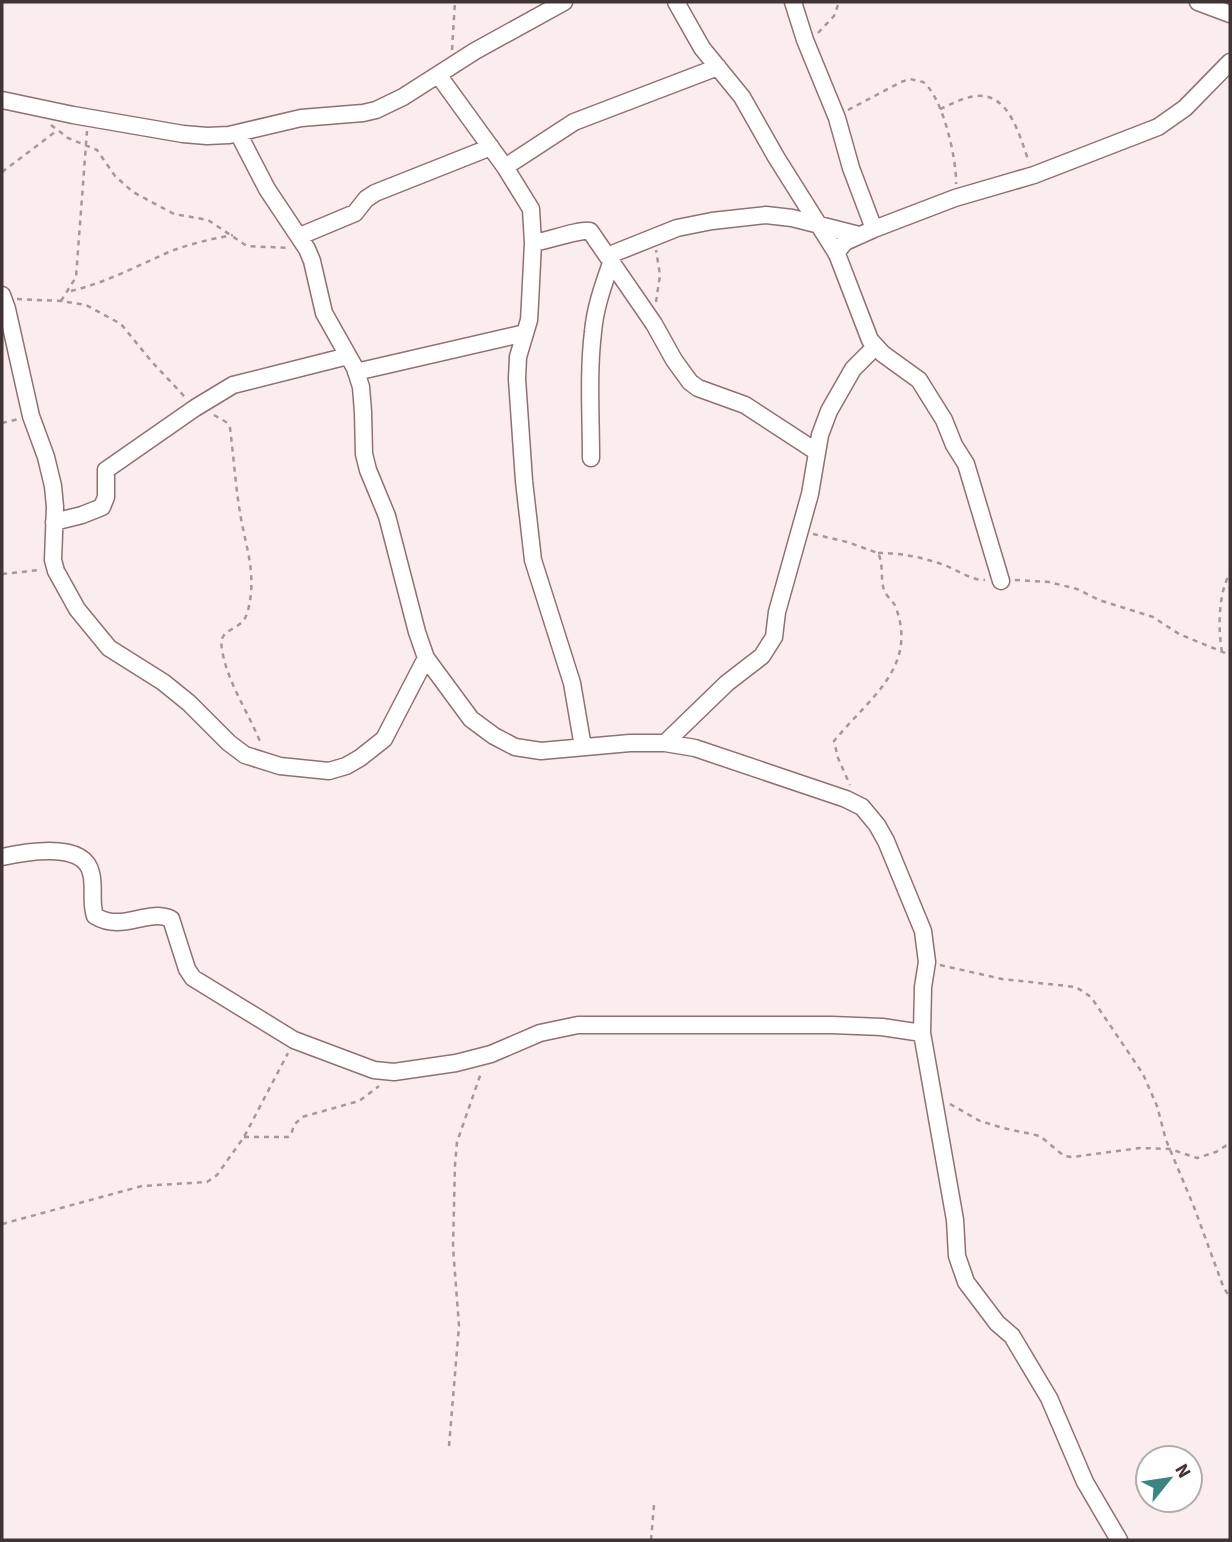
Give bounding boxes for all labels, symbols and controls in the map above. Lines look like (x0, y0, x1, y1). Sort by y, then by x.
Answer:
north arrow (1134, 1444, 1204, 1514)
text: N (1168, 1459, 1197, 1483)

